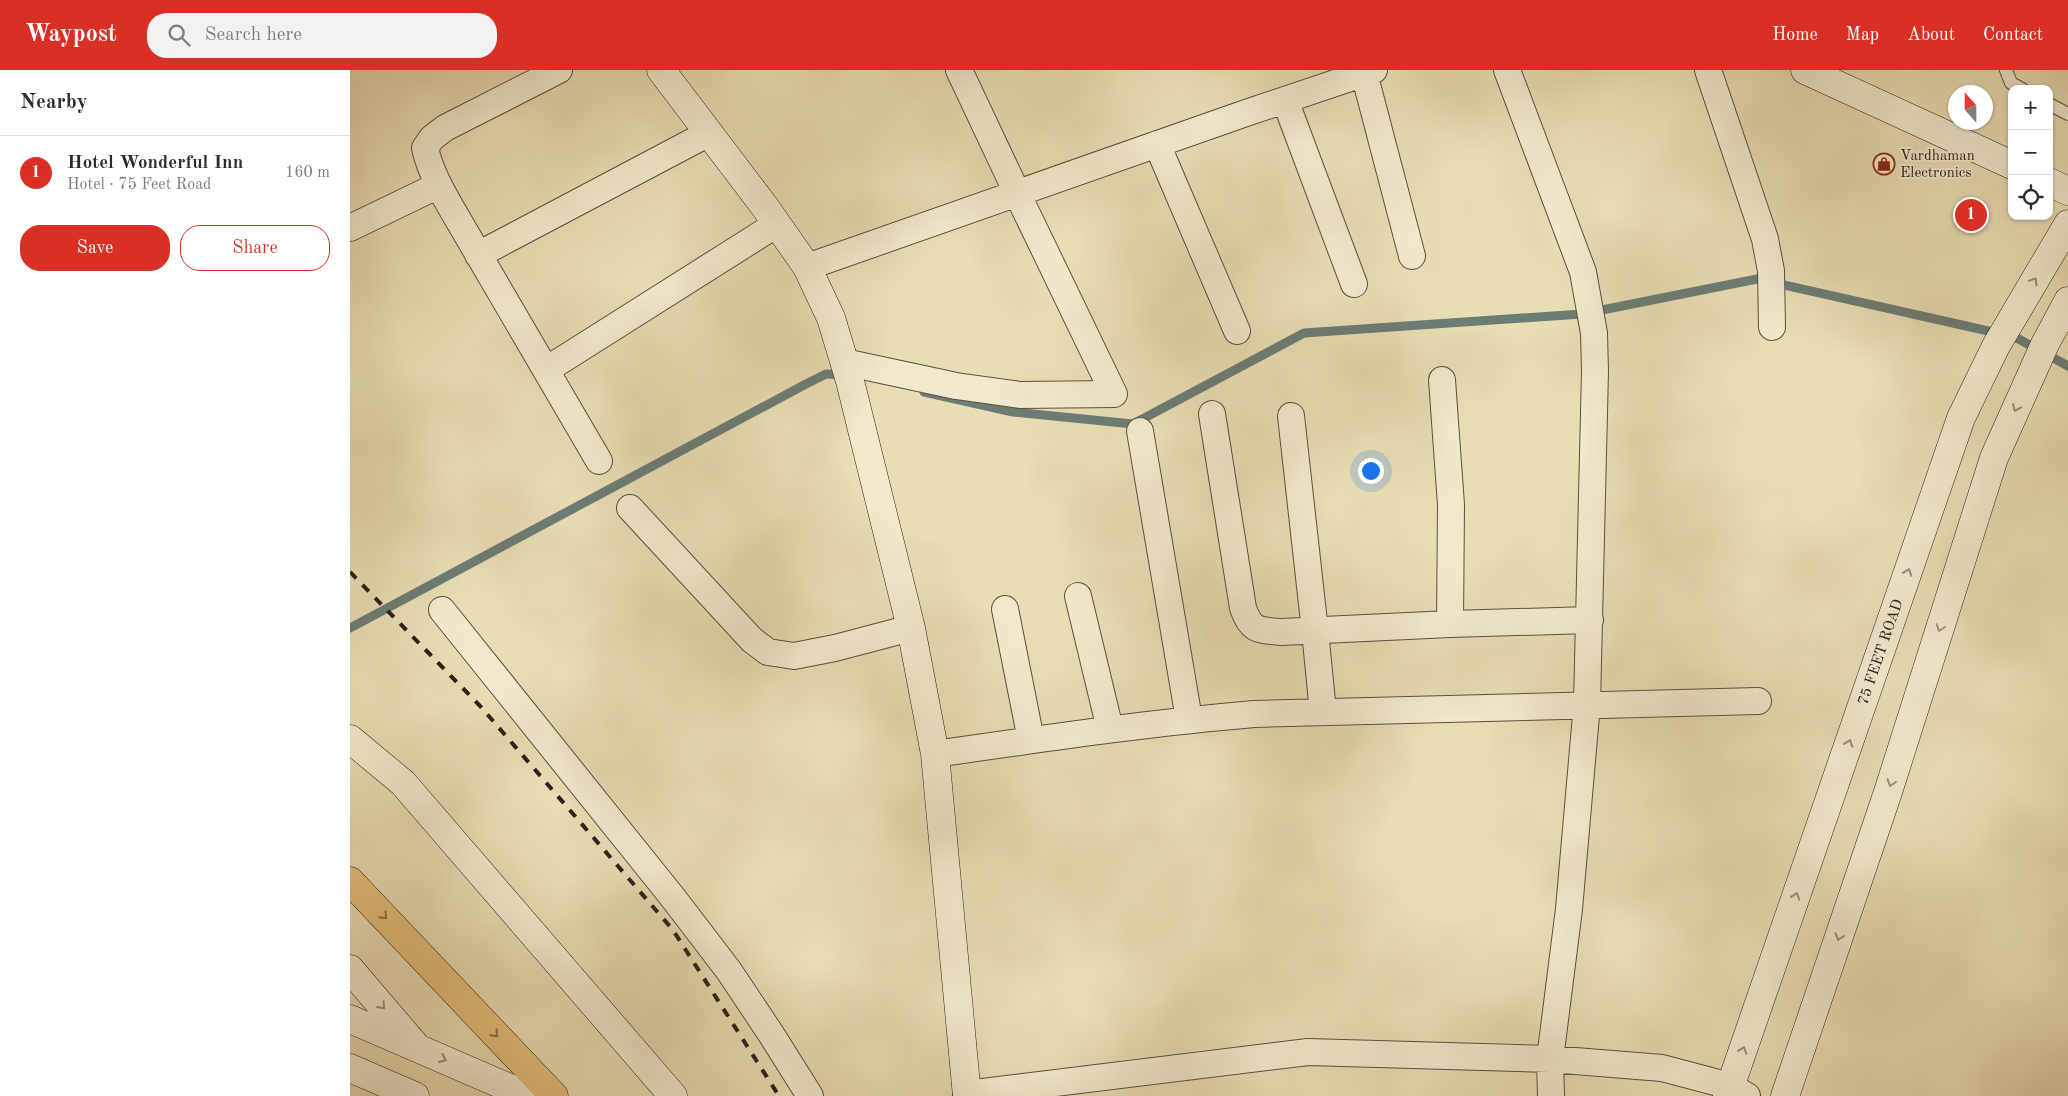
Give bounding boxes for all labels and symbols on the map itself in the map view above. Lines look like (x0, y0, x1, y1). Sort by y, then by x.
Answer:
north arrow (1948, 85, 1993, 130)
place label: Vardhaman Electronics (1900, 149, 1975, 181)
shop icon: Vardhaman Electronics (1872, 152, 1896, 176)
pin: 1 (1955, 196, 1987, 234)
one-way arrow (2027, 277, 2037, 286)
one-way arrow (2012, 403, 2022, 412)
your location (1358, 458, 1384, 484)
one-way arrow (1902, 569, 1912, 577)
street label: 75 FEET ROAD (1856, 598, 1907, 707)
one-way arrow (1936, 623, 1946, 631)
one-way arrow (1843, 739, 1853, 747)
one-way arrow (1887, 778, 1897, 786)
one-way arrow (1790, 893, 1800, 901)
one-way arrow (378, 911, 387, 920)
one-way arrow (1835, 932, 1845, 940)
one-way arrow (376, 1001, 385, 1010)
one-way arrow (489, 1029, 498, 1038)
one-way arrow (1737, 1046, 1747, 1055)
one-way arrow (438, 1053, 447, 1064)

